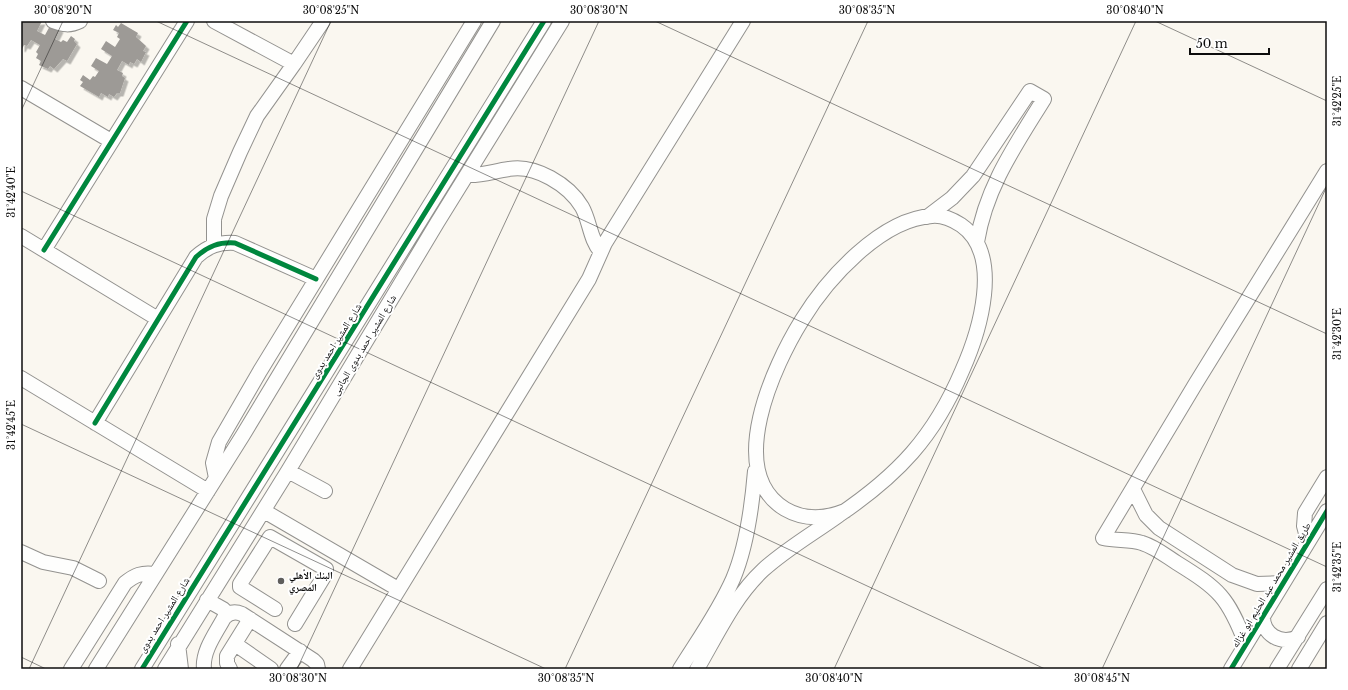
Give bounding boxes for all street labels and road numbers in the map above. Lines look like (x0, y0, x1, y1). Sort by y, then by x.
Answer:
street label: شارع المشير احمد بدوى الجانبى (329, 292, 400, 398)
street label: شارع المشير احمد بدوى (308, 301, 365, 381)
street label: طريق المشير محمد عبد الحليم ابو غزاله (1228, 520, 1315, 651)
street label: شارع المشير احمد بدوى (136, 575, 193, 655)

